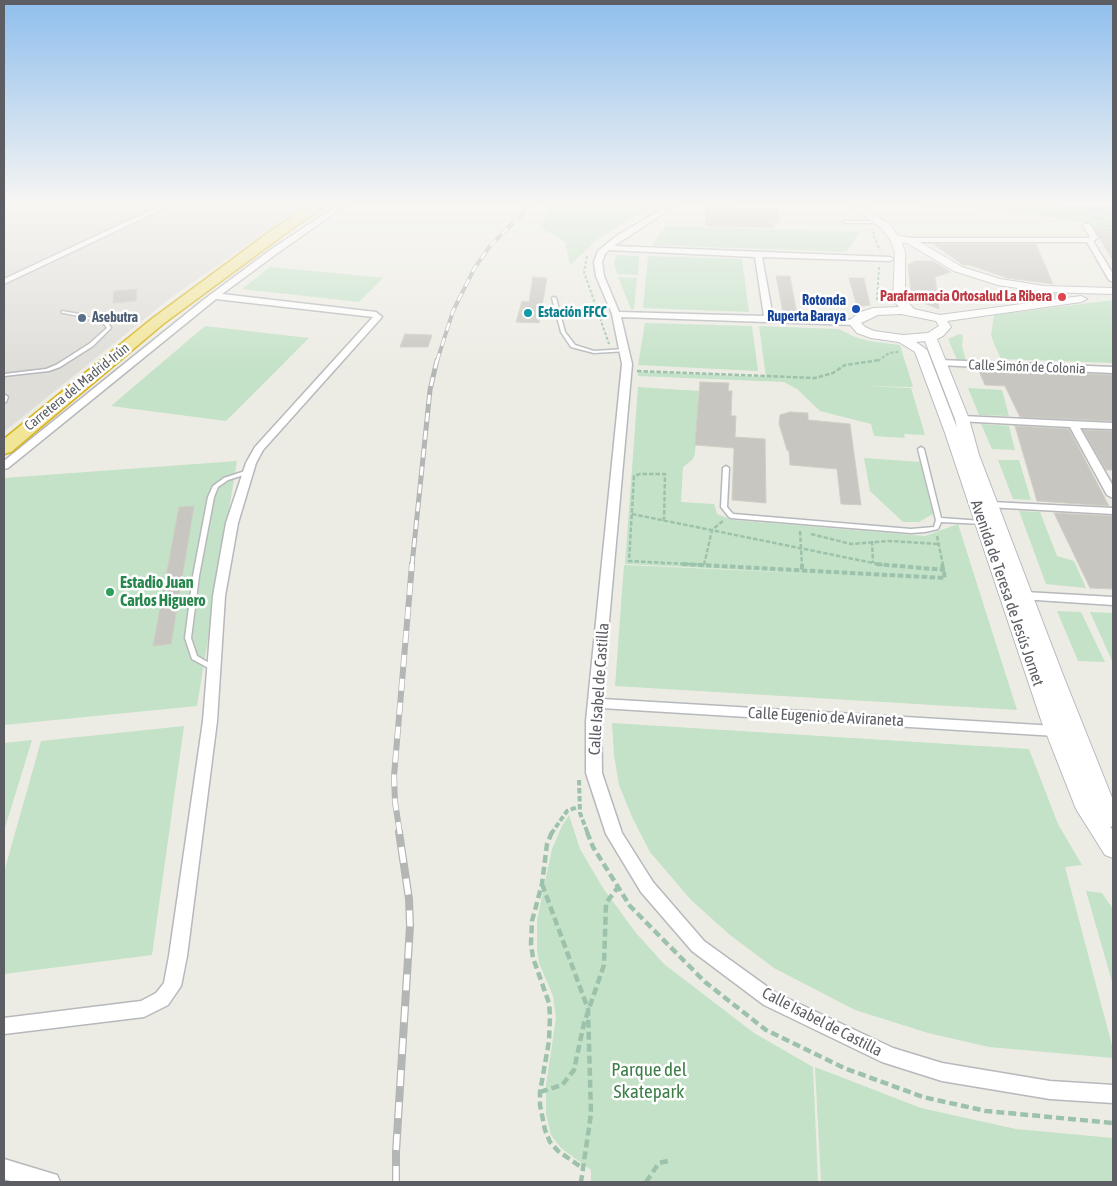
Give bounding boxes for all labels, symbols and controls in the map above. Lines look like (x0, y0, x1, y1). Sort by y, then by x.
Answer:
place label: Parafarmacia Ortosalud La Ribera (880, 289, 1052, 305)
marker: Parafarmacia Ortosalud La Ribera (1056, 291, 1068, 303)
place label: Rotonda Ruperta Baraya (767, 293, 846, 326)
marker: Rotonda Ruperta Baraya (850, 303, 862, 315)
place label: Estación FFCC (538, 305, 607, 321)
marker: Estación FFCC (522, 307, 534, 319)
place label: Asebutra (92, 310, 138, 326)
marker: Asebutra (76, 312, 88, 324)
street label: Carretera del Madrid-Irún (21, 340, 133, 434)
street label: Calle Simón de Colonia (968, 357, 1086, 377)
street label: Avenida de Teresa de Jesús Jornet (966, 497, 1048, 689)
place label: Estadio Juan Carlos Higuero (120, 573, 206, 611)
marker: Estadio Juan Carlos Higuero (104, 586, 116, 598)
street label: Calle Isabel de Castilla (585, 622, 613, 756)
street label: Calle Eugenio de Aviraneta (748, 703, 904, 731)
street label: Calle Isabel de Castilla (759, 983, 885, 1061)
park label: Parque del Skatepark (611, 1059, 687, 1103)

